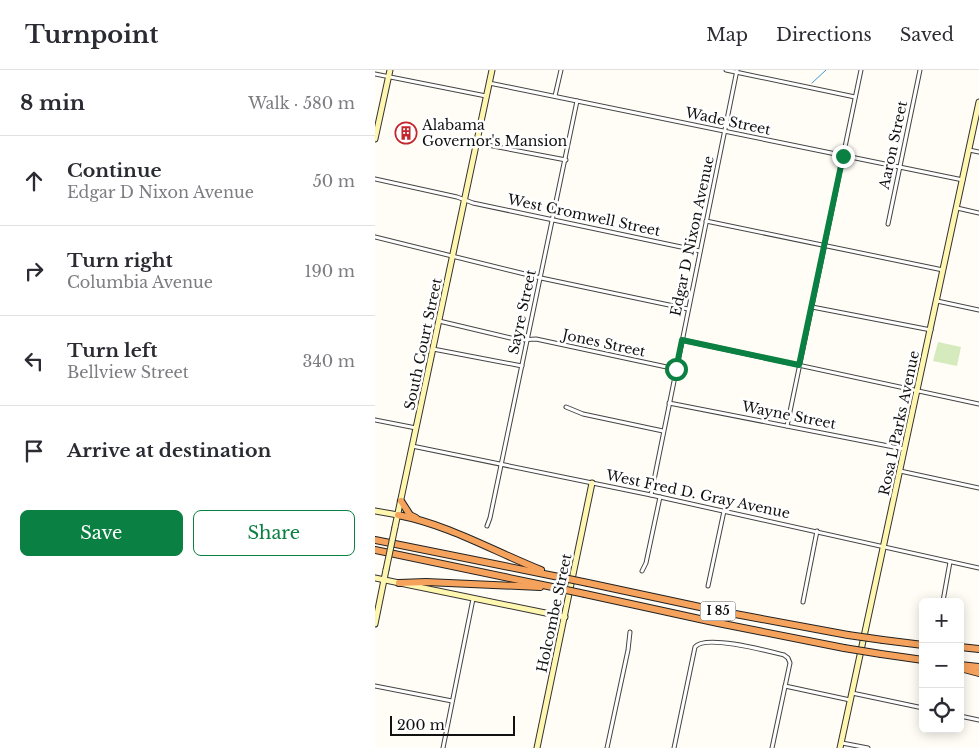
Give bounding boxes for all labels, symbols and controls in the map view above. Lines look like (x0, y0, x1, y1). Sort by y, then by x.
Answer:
text: Turnpoint (25, 20, 158, 49)
text: Map (706, 24, 748, 46)
text: Directions (776, 24, 872, 46)
text: Saved (900, 24, 954, 46)
text: 8 min (20, 90, 85, 116)
text: Walk · 580 m (248, 93, 355, 113)
street label: Aaron Street (875, 98, 911, 192)
street label: Wade Street (683, 103, 773, 139)
place label: Alabama Governor's Mansion (421, 116, 568, 150)
building icon: Alabama Governor's Mansion (394, 121, 418, 145)
route end (832, 145, 855, 168)
street label: Edgar D Nixon Avenue (666, 154, 718, 318)
text: Continue (67, 159, 162, 182)
icon: ahead (20, 167, 48, 195)
text: 50 m (313, 171, 355, 191)
text: Edgar D Nixon Avenue (67, 182, 254, 202)
street label: West Cromwell Street (505, 190, 663, 240)
text: Turn right (67, 249, 173, 272)
icon: right (20, 257, 48, 285)
text: 190 m (304, 261, 355, 281)
street label: Sayre Street (504, 267, 540, 356)
text: Columbia Avenue (67, 272, 213, 292)
street label: South Court Street (400, 276, 446, 412)
street label: Jones Street (559, 325, 648, 361)
text: Turn left (67, 339, 158, 362)
icon: left (20, 347, 48, 375)
street label: Rosa L Parks Avenue (875, 349, 923, 497)
text: 340 m (303, 351, 355, 371)
route start (665, 358, 688, 381)
text: Bellview Street (67, 362, 189, 382)
street label: Wayne Street (739, 397, 838, 433)
icon: arrive (20, 437, 48, 465)
text: Arrive at destination (67, 439, 271, 462)
street label: West Fred D. Gray Avenue (603, 465, 792, 522)
button: Save (20, 510, 183, 556)
button: Share (193, 510, 355, 556)
street label: Holcombe Street (533, 551, 576, 674)
map controls (919, 598, 964, 733)
button: + (919, 598, 964, 643)
road number: I 85 (701, 602, 735, 620)
button: − (919, 643, 964, 688)
button: locate (919, 688, 964, 733)
scale bar (390, 713, 515, 736)
text: 200 m (397, 716, 445, 734)

